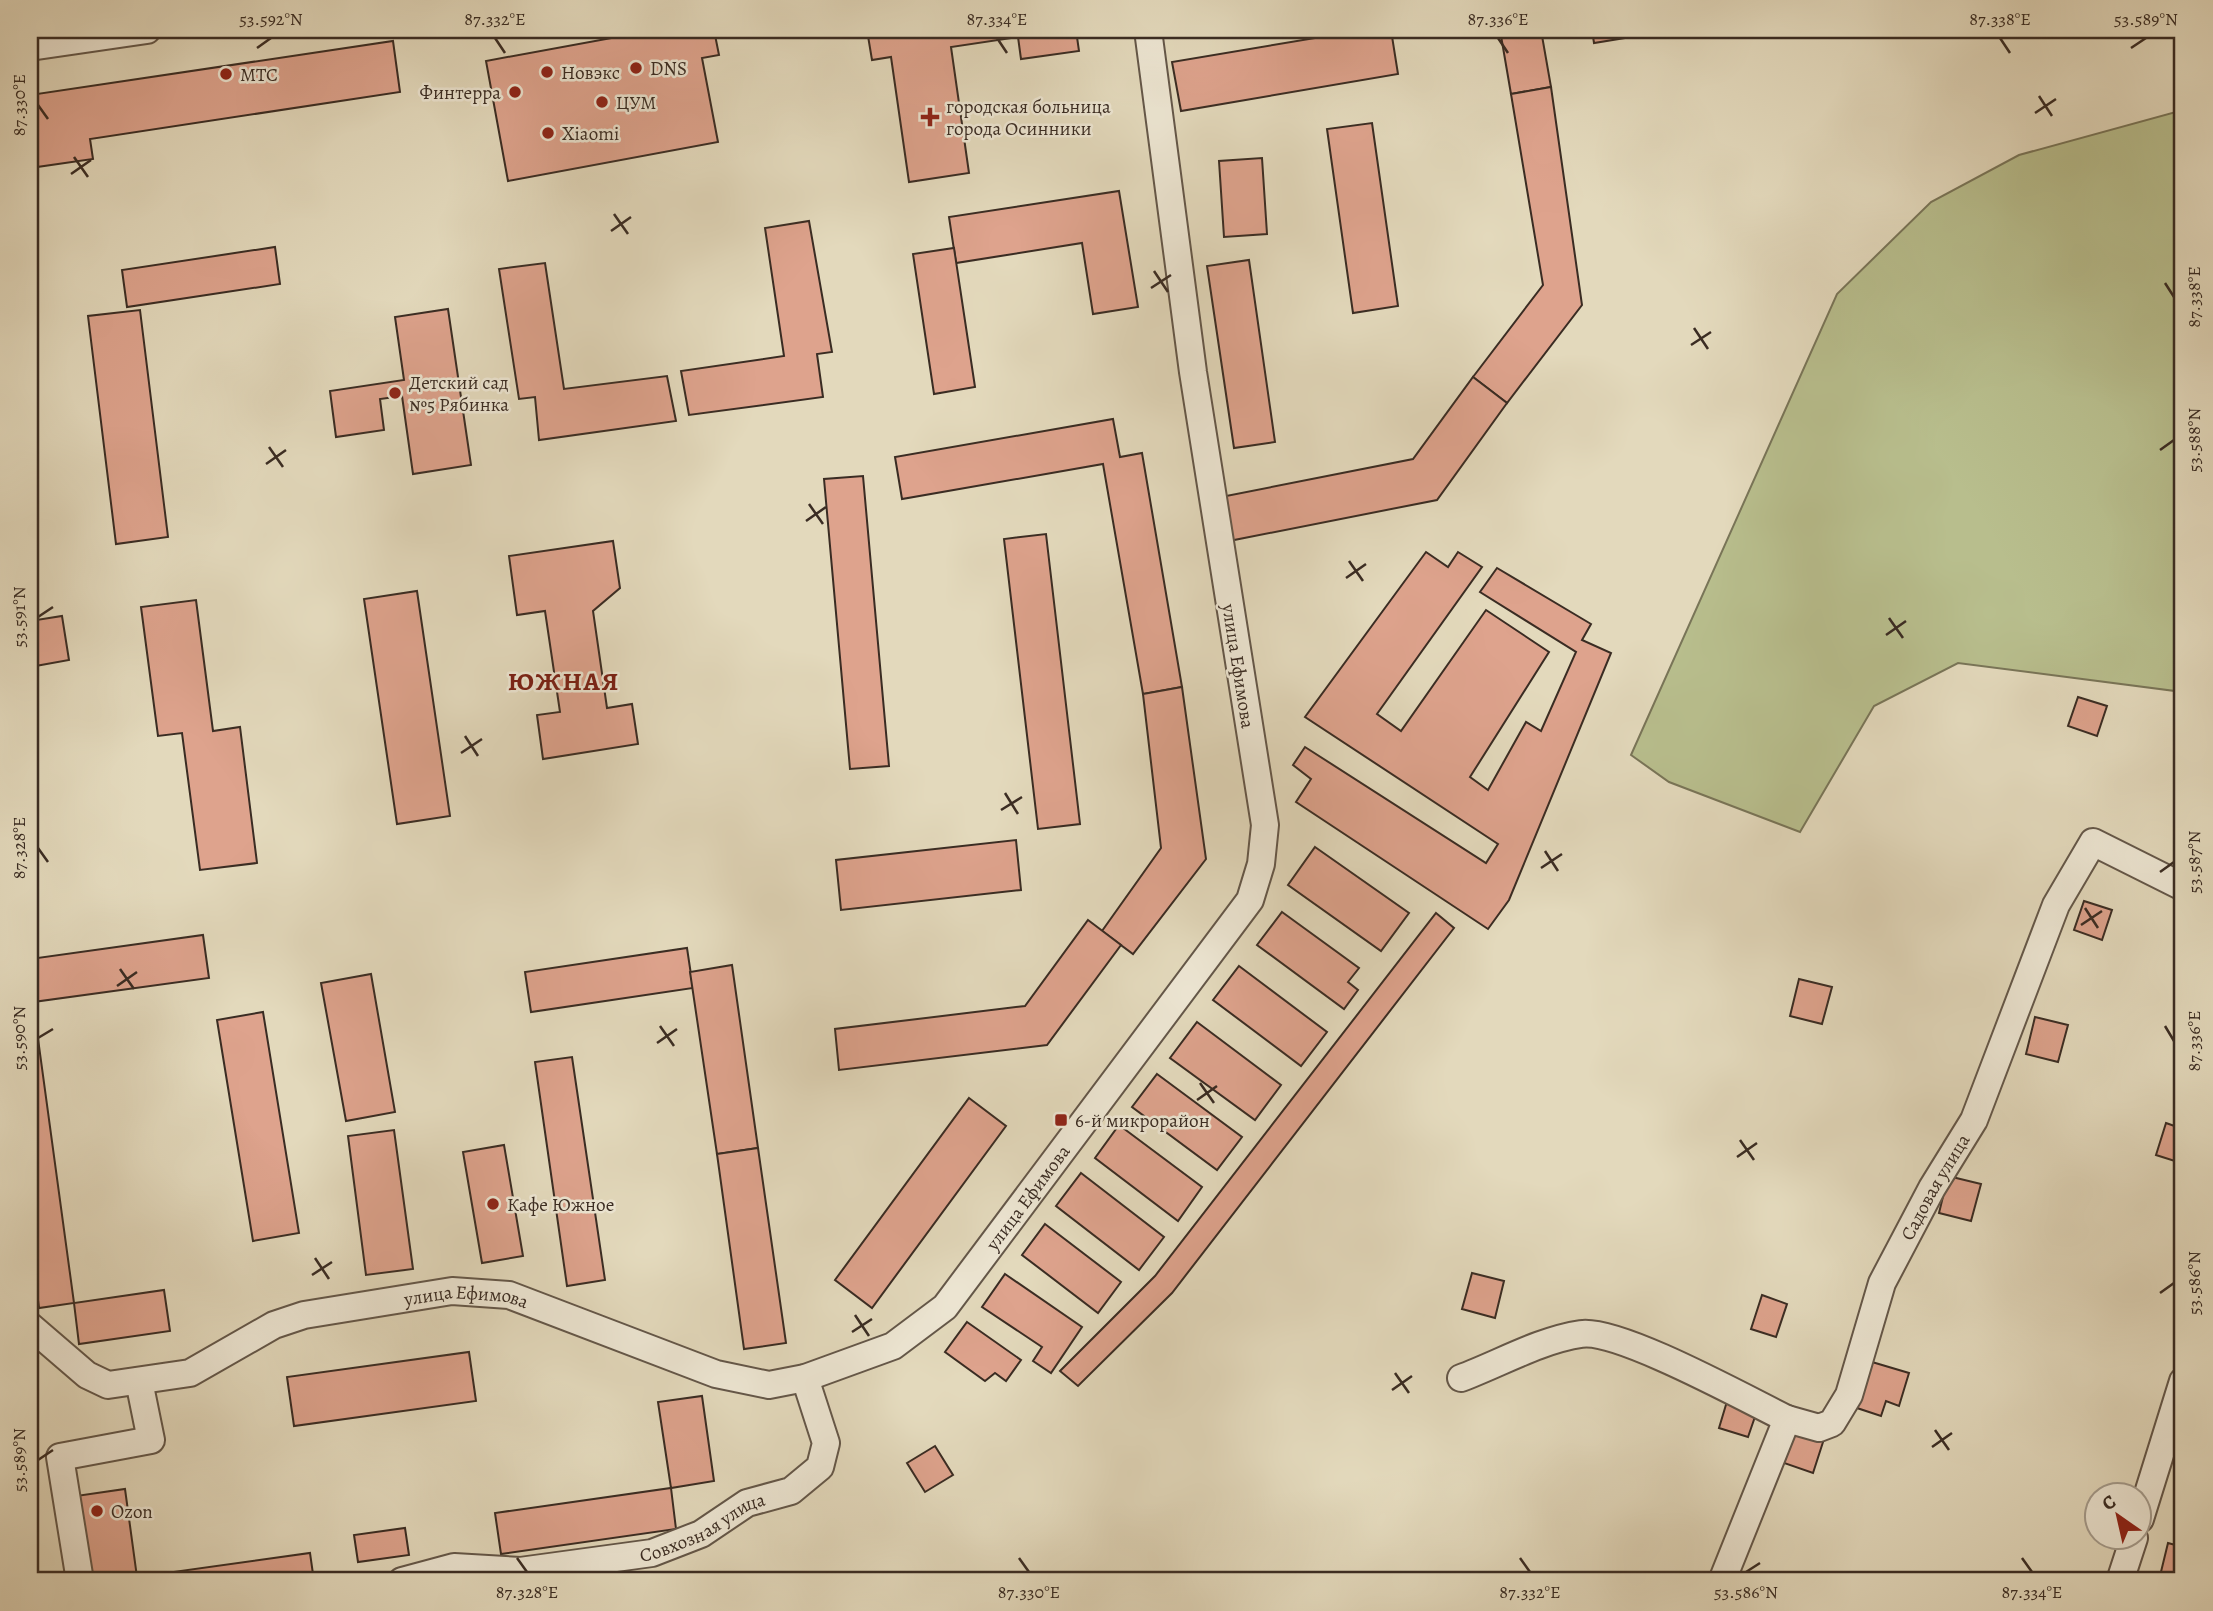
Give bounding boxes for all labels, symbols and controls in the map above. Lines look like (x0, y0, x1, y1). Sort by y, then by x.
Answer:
text: 53.592°N (239, 7, 303, 31)
text: 87.332°E (464, 7, 526, 31)
text: 87.334°E (967, 7, 1027, 31)
text: 87.336°E (1467, 7, 1529, 31)
text: 87.338°E (1969, 7, 2031, 31)
text: 53.589°N (2114, 7, 2178, 31)
place label: DNS (650, 56, 687, 82)
place label: Новэкс (561, 60, 620, 86)
marker: DNS (628, 60, 644, 76)
place label: МТС (240, 62, 278, 88)
marker: Новэкс (539, 64, 555, 80)
marker: МТС (218, 66, 234, 82)
text: 87.330°E (7, 74, 31, 136)
place label: Финтерра (420, 80, 501, 106)
marker: Финтерра (507, 84, 523, 100)
place label: ЦУМ (616, 90, 656, 116)
marker: ЦУМ (594, 94, 610, 110)
place label: городская больница города Осинники (946, 94, 1111, 142)
marker: городская больница города Осинники (920, 107, 940, 127)
place label: Xiaomi (562, 121, 619, 147)
marker: Xiaomi (540, 125, 556, 141)
text: 87.338°E (2182, 266, 2206, 328)
place label: Детский сад №5 Рябинка (409, 370, 509, 418)
marker: Детский сад №5 Рябинка (387, 385, 403, 401)
text: 53.588°N (2182, 408, 2206, 472)
text: 53.591°N (7, 586, 31, 648)
street label: улица Ефимова (1215, 601, 1261, 731)
district label: ЮЖНАЯ (508, 664, 620, 699)
text: 87.328°E (7, 817, 31, 879)
text: 53.587°N (2182, 830, 2206, 894)
text: 53.590°N (7, 1006, 31, 1070)
text: 87.336°E (2182, 1010, 2206, 1072)
place label: 6-й микрорайон (1075, 1108, 1210, 1134)
marker: 6-й микрорайон (1053, 1112, 1069, 1128)
street label: Садовая улица (1895, 1129, 1977, 1245)
street label: улица Ефимова (979, 1139, 1076, 1257)
place label: Кафе Южное (507, 1192, 614, 1218)
marker: Кафе Южное (485, 1196, 501, 1212)
text: 53.586°N (2182, 1251, 2206, 1315)
street label: улица Ефимова (401, 1279, 532, 1315)
text: 53.589°N (7, 1428, 31, 1492)
north arrow (2084, 1482, 2154, 1552)
street label: Совхозная улица (638, 1487, 768, 1569)
text: С (2097, 1489, 2121, 1517)
place label: Ozon (111, 1499, 153, 1525)
marker: Ozon (89, 1503, 105, 1519)
text: 87.328°E (496, 1580, 558, 1604)
text: 87.330°E (998, 1580, 1060, 1604)
text: 87.332°E (1499, 1580, 1561, 1604)
text: 53.586°N (1714, 1580, 1778, 1604)
text: 87.334°E (2002, 1580, 2062, 1604)

